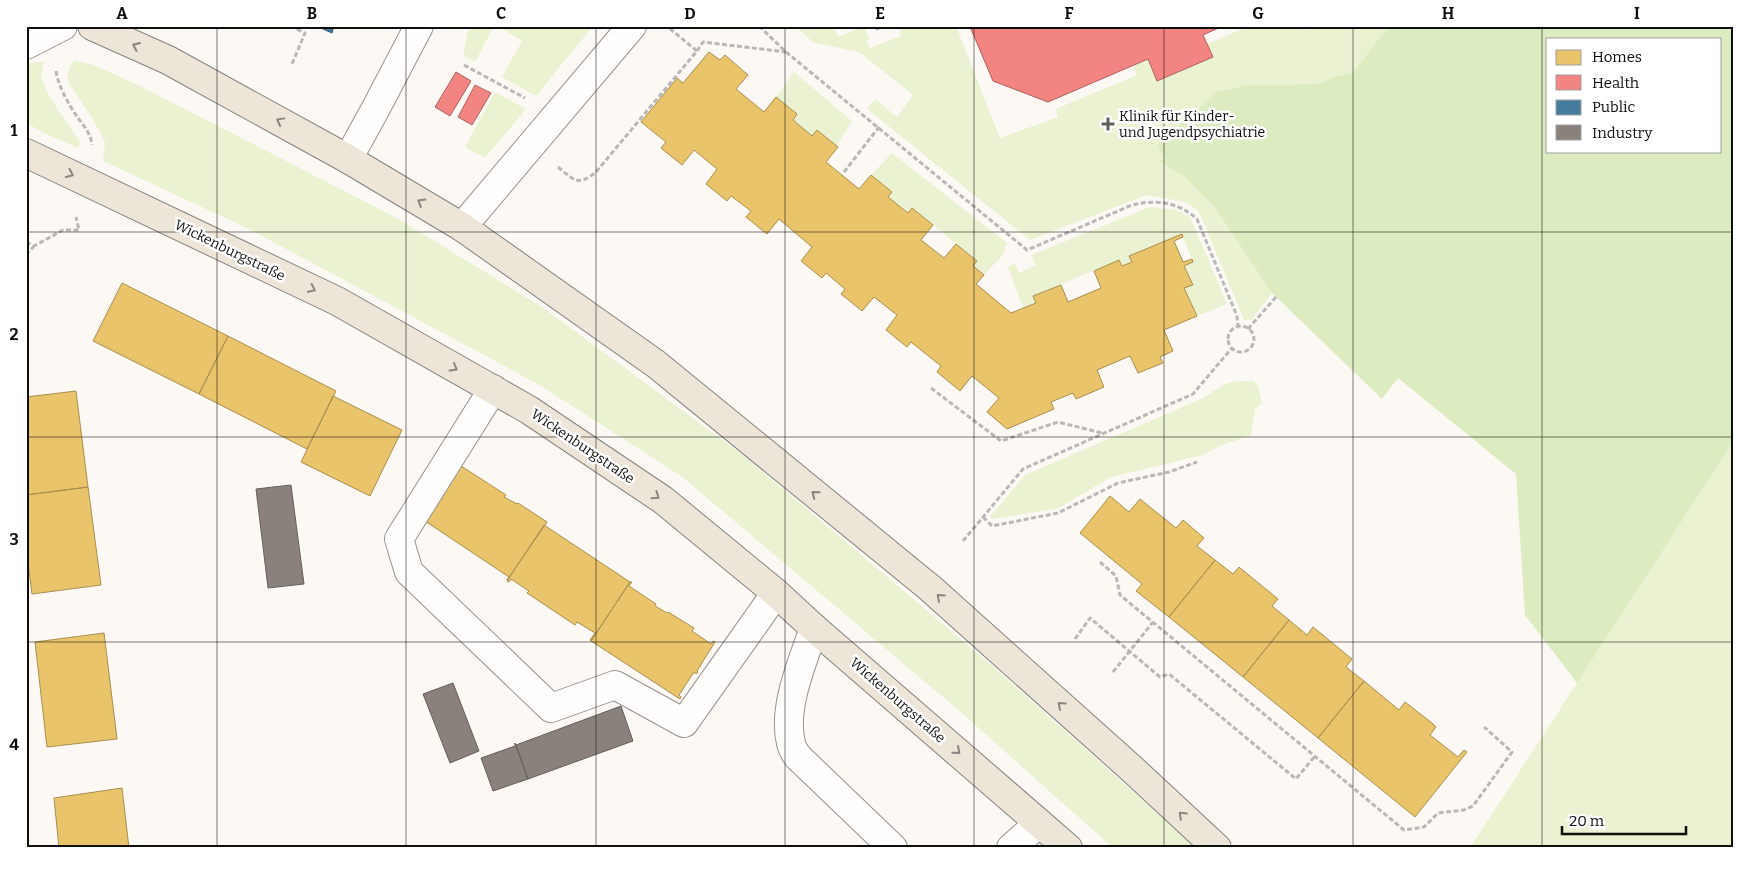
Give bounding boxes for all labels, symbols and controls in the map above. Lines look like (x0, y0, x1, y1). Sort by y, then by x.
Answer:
text: A (116, 4, 128, 23)
text: B (307, 4, 317, 23)
text: C (496, 4, 506, 23)
text: D (684, 4, 696, 23)
text: E (875, 4, 885, 23)
text: F (1065, 4, 1074, 23)
text: G (1252, 4, 1264, 23)
text: H (1442, 4, 1455, 23)
text: I (1634, 4, 1640, 23)
legend (1546, 38, 1722, 152)
one-way arrow (132, 41, 141, 52)
text: Homes (1592, 48, 1642, 66)
text: Health (1592, 74, 1640, 92)
text: Public (1592, 98, 1636, 116)
place label: Klinik für Kinder- und Jugendpsychiatrie (1119, 108, 1265, 141)
one-way arrow (276, 117, 285, 127)
marker: Klinik für Kinder- und Jugendpsychiatrie (1101, 117, 1115, 131)
text: 1 (11, 121, 18, 140)
text: Industry (1592, 124, 1652, 142)
one-way arrow (65, 168, 74, 178)
one-way arrow (417, 199, 426, 209)
street label: Wickenburgstraße (172, 216, 288, 285)
one-way arrow (307, 283, 316, 293)
text: 2 (9, 325, 19, 344)
one-way arrow (449, 361, 458, 371)
street label: Wickenburgstraße (528, 406, 638, 487)
one-way arrow (651, 489, 660, 499)
one-way arrow (811, 490, 820, 499)
text: 3 (9, 530, 19, 549)
one-way arrow (937, 594, 946, 603)
street label: Wickenburgstraße (846, 654, 949, 746)
one-way arrow (1058, 702, 1067, 711)
text: 4 (9, 735, 19, 754)
one-way arrow (951, 746, 960, 755)
scale bar (1562, 804, 1685, 836)
one-way arrow (1178, 812, 1187, 821)
text: 20 m (1569, 812, 1605, 830)

